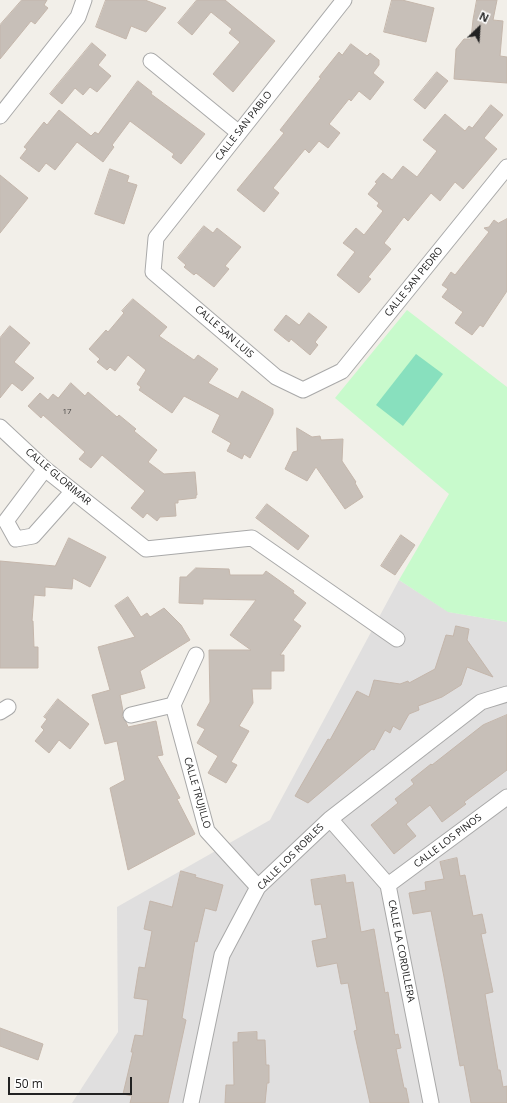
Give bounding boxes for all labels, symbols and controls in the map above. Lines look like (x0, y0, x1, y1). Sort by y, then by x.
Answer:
north arrow (459, 8, 499, 48)
text: N (477, 8, 492, 25)
street label: CALLE SAN PABLO (213, 89, 275, 163)
street label: CALLE SAN PEDRO (382, 245, 446, 319)
street label: CALLE SAN LUIS (192, 303, 256, 361)
house number: 17 (62, 407, 72, 417)
street label: CALLE GLORIMAR (23, 446, 93, 508)
street label: CALLE TRUJILLO (181, 756, 213, 830)
street label: CALLE LOS PINOS (412, 812, 484, 870)
street label: CALLE LOS ROBLES (255, 821, 327, 893)
street label: CALLE LA CORDILLERA (385, 899, 417, 1003)
scale bar (10, 1069, 134, 1095)
text: 50 m (15, 1075, 43, 1092)

